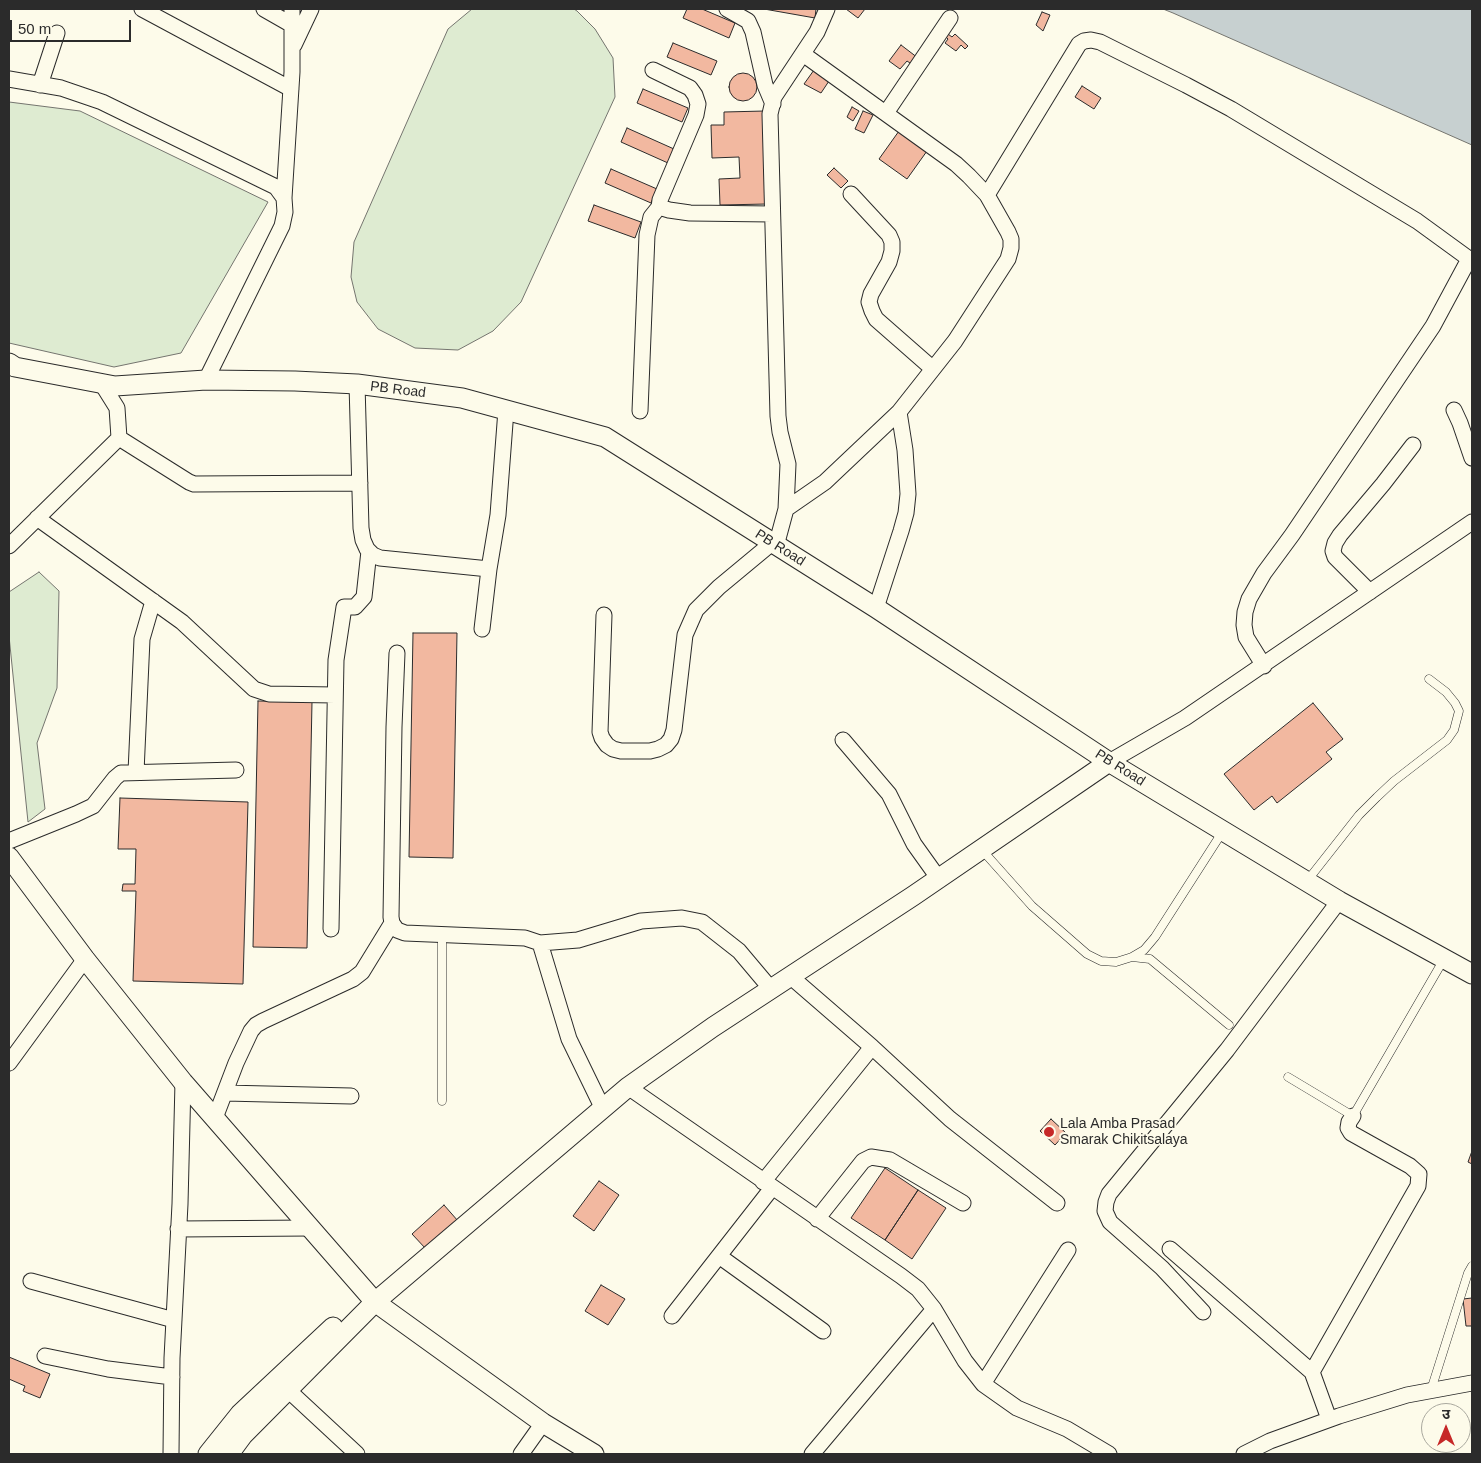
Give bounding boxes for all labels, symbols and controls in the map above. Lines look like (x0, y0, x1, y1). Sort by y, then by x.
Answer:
scale bar (12, 10, 134, 42)
text: 50 m (18, 20, 51, 37)
street label: PB Road (369, 378, 427, 402)
street label: PB Road (752, 526, 808, 570)
street label: PB Road (1092, 746, 1148, 790)
place label: Lala Amba Prasad Smarak Chikitsalaya (1060, 1116, 1188, 1148)
marker: Lala Amba Prasad Smarak Chikitsalaya (1042, 1125, 1056, 1139)
north arrow (1421, 1403, 1471, 1453)
text: उ (1442, 1406, 1450, 1422)

